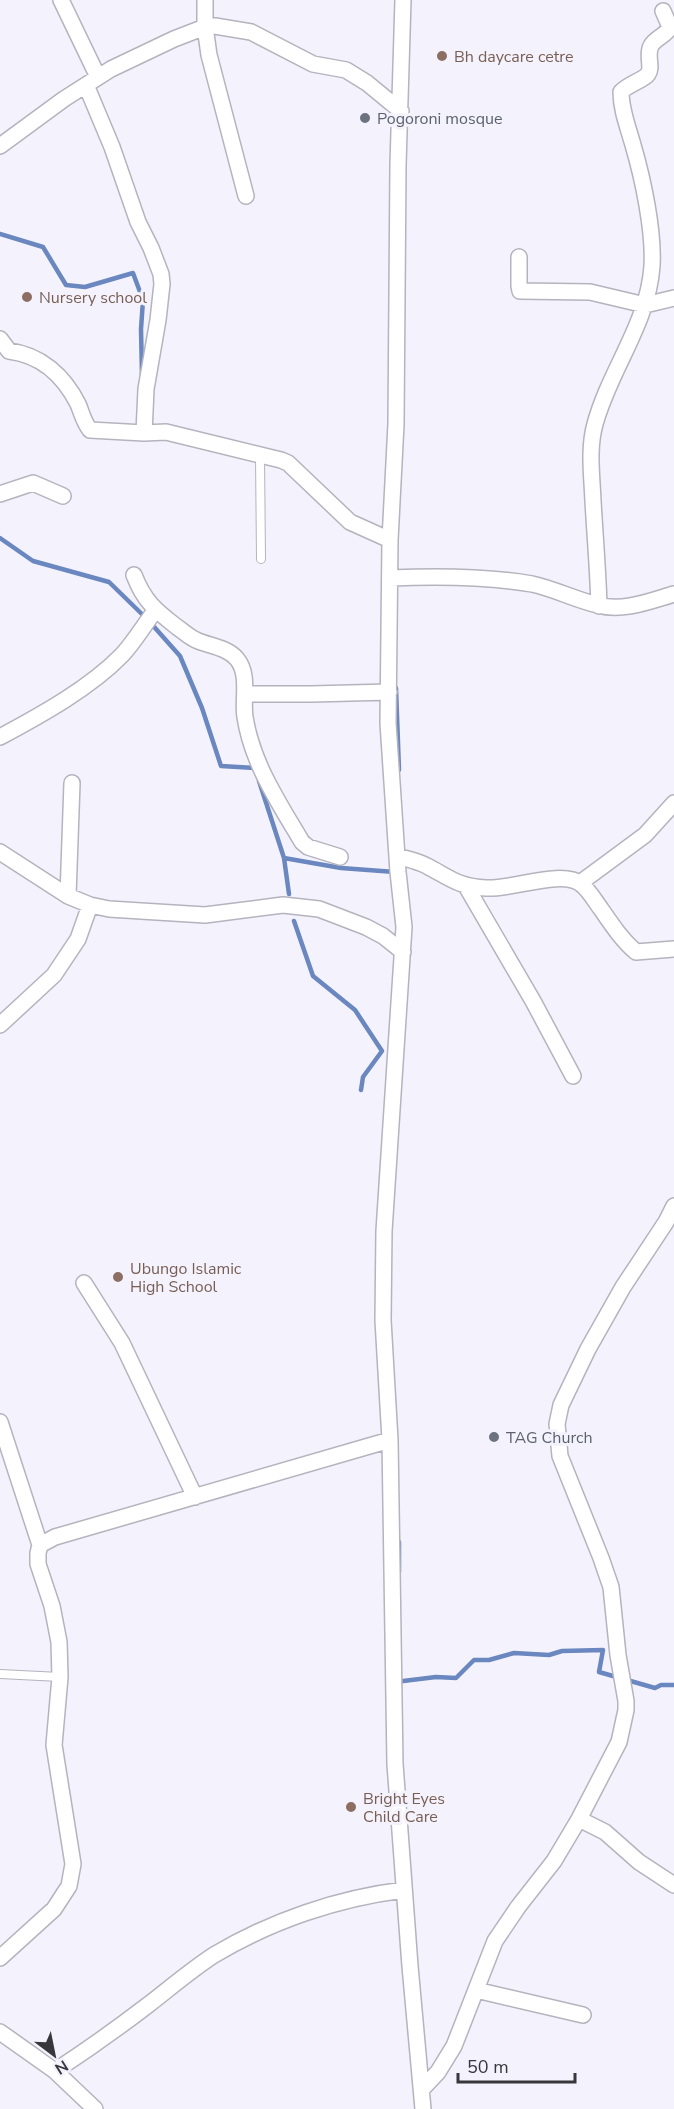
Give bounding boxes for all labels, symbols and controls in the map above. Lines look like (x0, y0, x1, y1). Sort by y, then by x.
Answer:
place label: Bh daycare cetre (454, 46, 573, 68)
marker: Bh daycare cetre (435, 49, 449, 63)
place label: Pogoroni mosque (377, 108, 502, 130)
marker: Pogoroni mosque (358, 111, 372, 125)
place label: Nursery school (39, 287, 147, 309)
marker: Nursery school (20, 290, 34, 304)
place label: Ubungo Islamic High School (130, 1258, 242, 1298)
marker: Ubungo Islamic High School (111, 1270, 125, 1284)
place label: TAG Church (506, 1427, 593, 1449)
marker: TAG Church (487, 1430, 501, 1444)
place label: Bright Eyes Child Care (363, 1788, 445, 1828)
marker: Bright Eyes Child Care (344, 1800, 358, 1814)
north arrow (24, 2025, 84, 2085)
scale bar (458, 2046, 575, 2084)
text: N (51, 2054, 72, 2079)
text: 50 m (467, 2055, 509, 2079)

